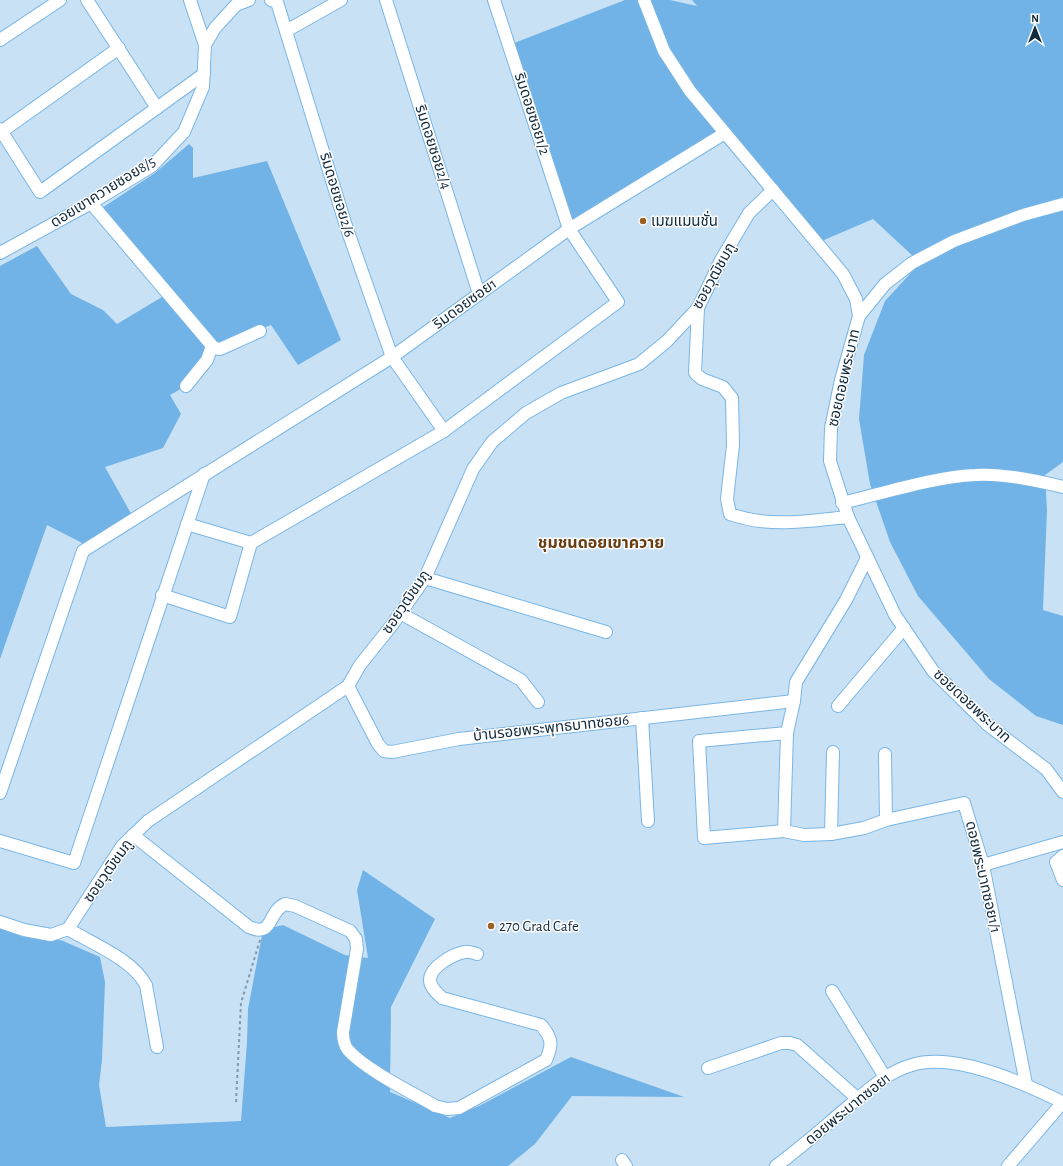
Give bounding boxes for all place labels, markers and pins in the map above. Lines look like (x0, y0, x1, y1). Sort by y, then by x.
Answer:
place label: เมฆแมนชั่น (651, 210, 718, 229)
marker: เมฆแมนชั่น (638, 216, 648, 226)
place label: 270 Grad Cafe (499, 919, 579, 934)
marker: 270 Grad Cafe (486, 921, 496, 931)

